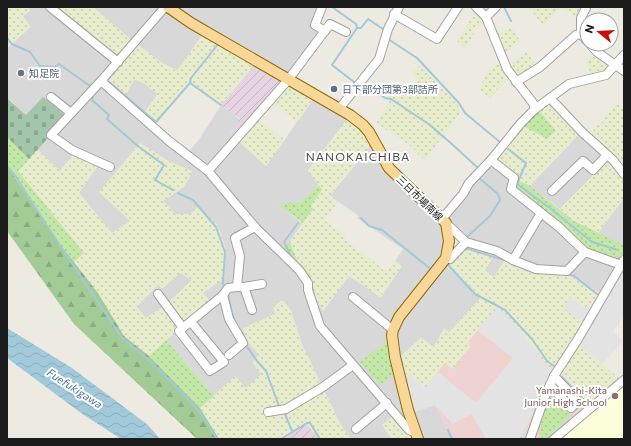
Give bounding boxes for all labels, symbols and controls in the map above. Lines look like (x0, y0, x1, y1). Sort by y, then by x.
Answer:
north arrow (579, 12, 619, 52)
text: N (582, 23, 596, 35)
place label: 知足院 (29, 67, 59, 79)
marker: 知足院 (16, 68, 26, 78)
place label: 日下部分団第3部詰所 (342, 83, 438, 95)
marker: 日下部分団第3部詰所 (329, 84, 339, 94)
district label: NANOKAICHIBA (306, 149, 410, 163)
street label: 三日市場南線 (394, 173, 446, 223)
water label: Fuefukigawa (45, 365, 105, 411)
place label: Yamanashi-Kita Junior High School (524, 384, 607, 408)
marker: Yamanashi-Kita Junior High School (610, 391, 620, 401)

